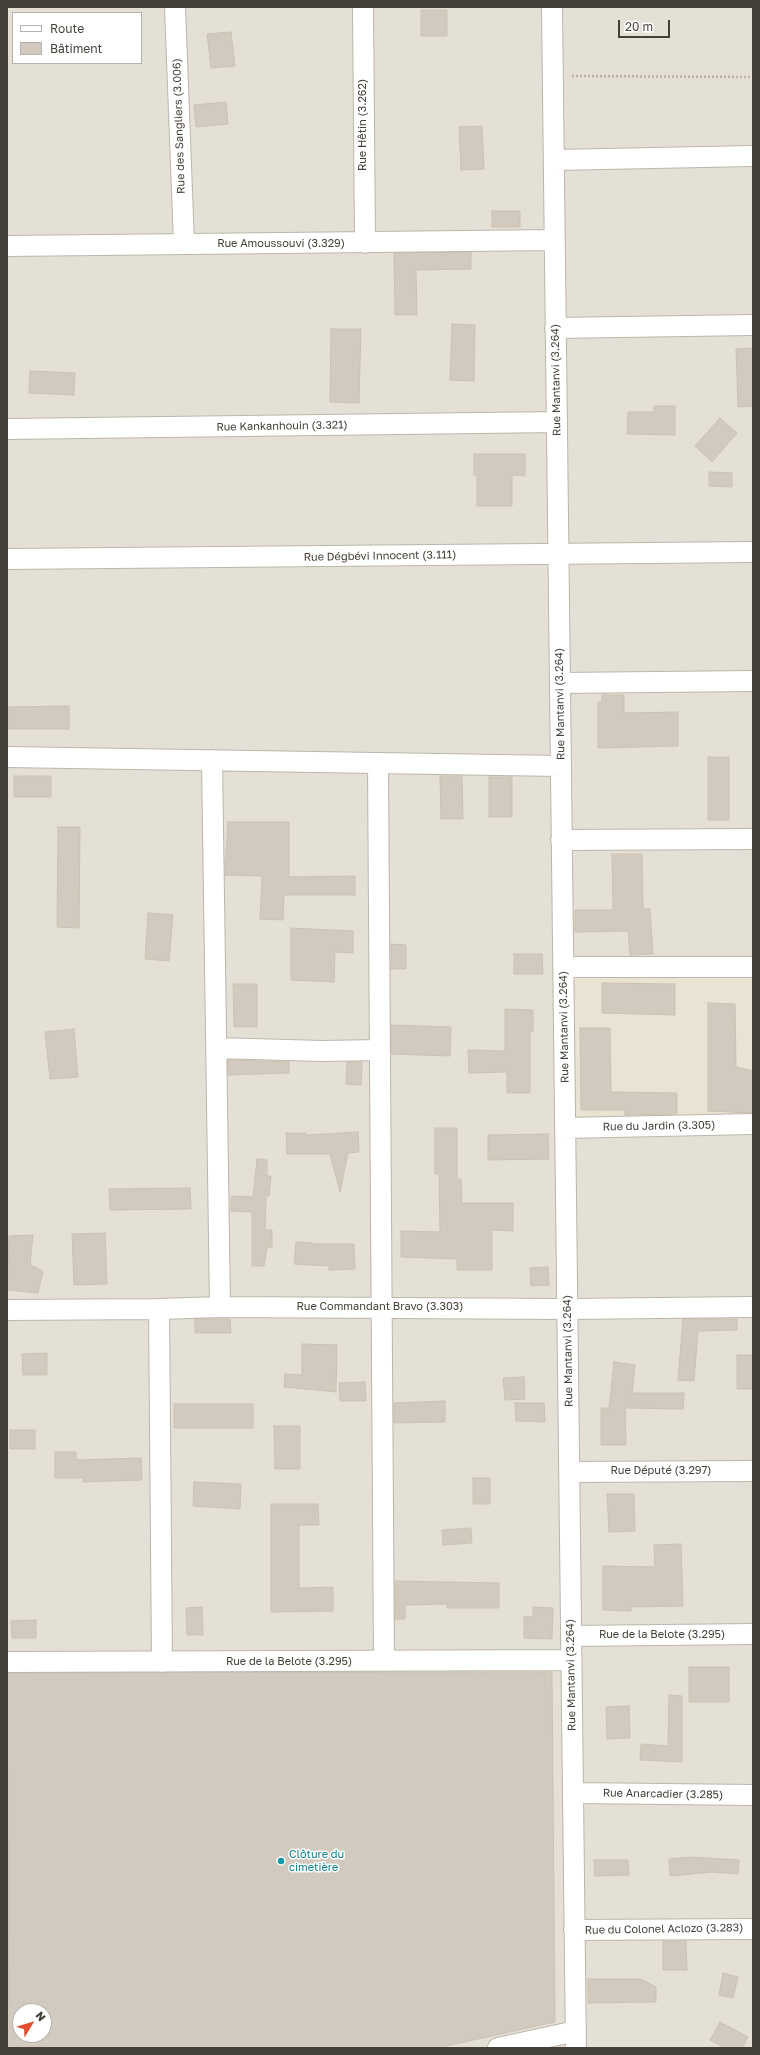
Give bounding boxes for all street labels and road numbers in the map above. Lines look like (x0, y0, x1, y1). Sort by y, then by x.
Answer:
street label: Rue des Sangliers (3.006) (170, 58, 188, 194)
street label: Rue Hêtin (3.262) (356, 79, 370, 171)
street label: Rue Amoussouvi (3.329) (217, 237, 345, 251)
street label: Rue Mantanvi (3.264) (548, 324, 564, 436)
street label: Rue Kankanhouin (3.321) (216, 418, 348, 434)
street label: Rue Dégbévi Innocent (3.111) (304, 548, 456, 564)
street label: Rue Mantanvi (3.264) (552, 648, 568, 760)
street label: Rue Mantanvi (3.264) (556, 971, 572, 1083)
street label: Rue du Jardin (3.305) (603, 1118, 715, 1134)
street label: Rue Mantanvi (3.264) (560, 1295, 576, 1407)
street label: Rue Commandant Bravo (3.303) (297, 1300, 463, 1314)
street label: Rue Député (3.297) (610, 1464, 712, 1478)
street label: Rue Mantanvi (3.264) (563, 1619, 579, 1731)
street label: Rue de la Belote (3.295) (599, 1628, 725, 1642)
street label: Rue de la Belote (3.295) (226, 1655, 352, 1669)
street label: Rue Anarcadier (3.285) (603, 1786, 723, 1802)
street label: Rue du Colonel Aclozo (3.283) (585, 1921, 743, 1937)

